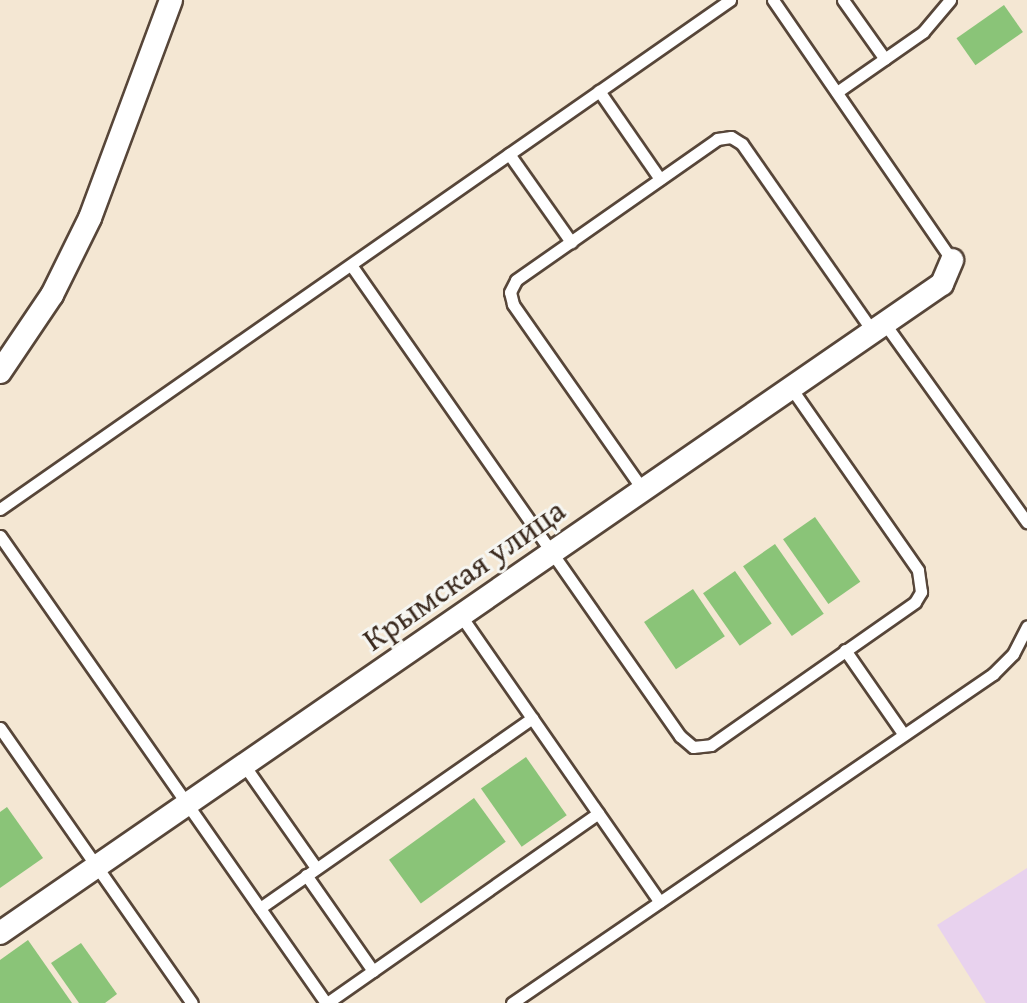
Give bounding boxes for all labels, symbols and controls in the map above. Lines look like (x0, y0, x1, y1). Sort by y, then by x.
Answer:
street label: Крымская улица (356, 491, 572, 659)

